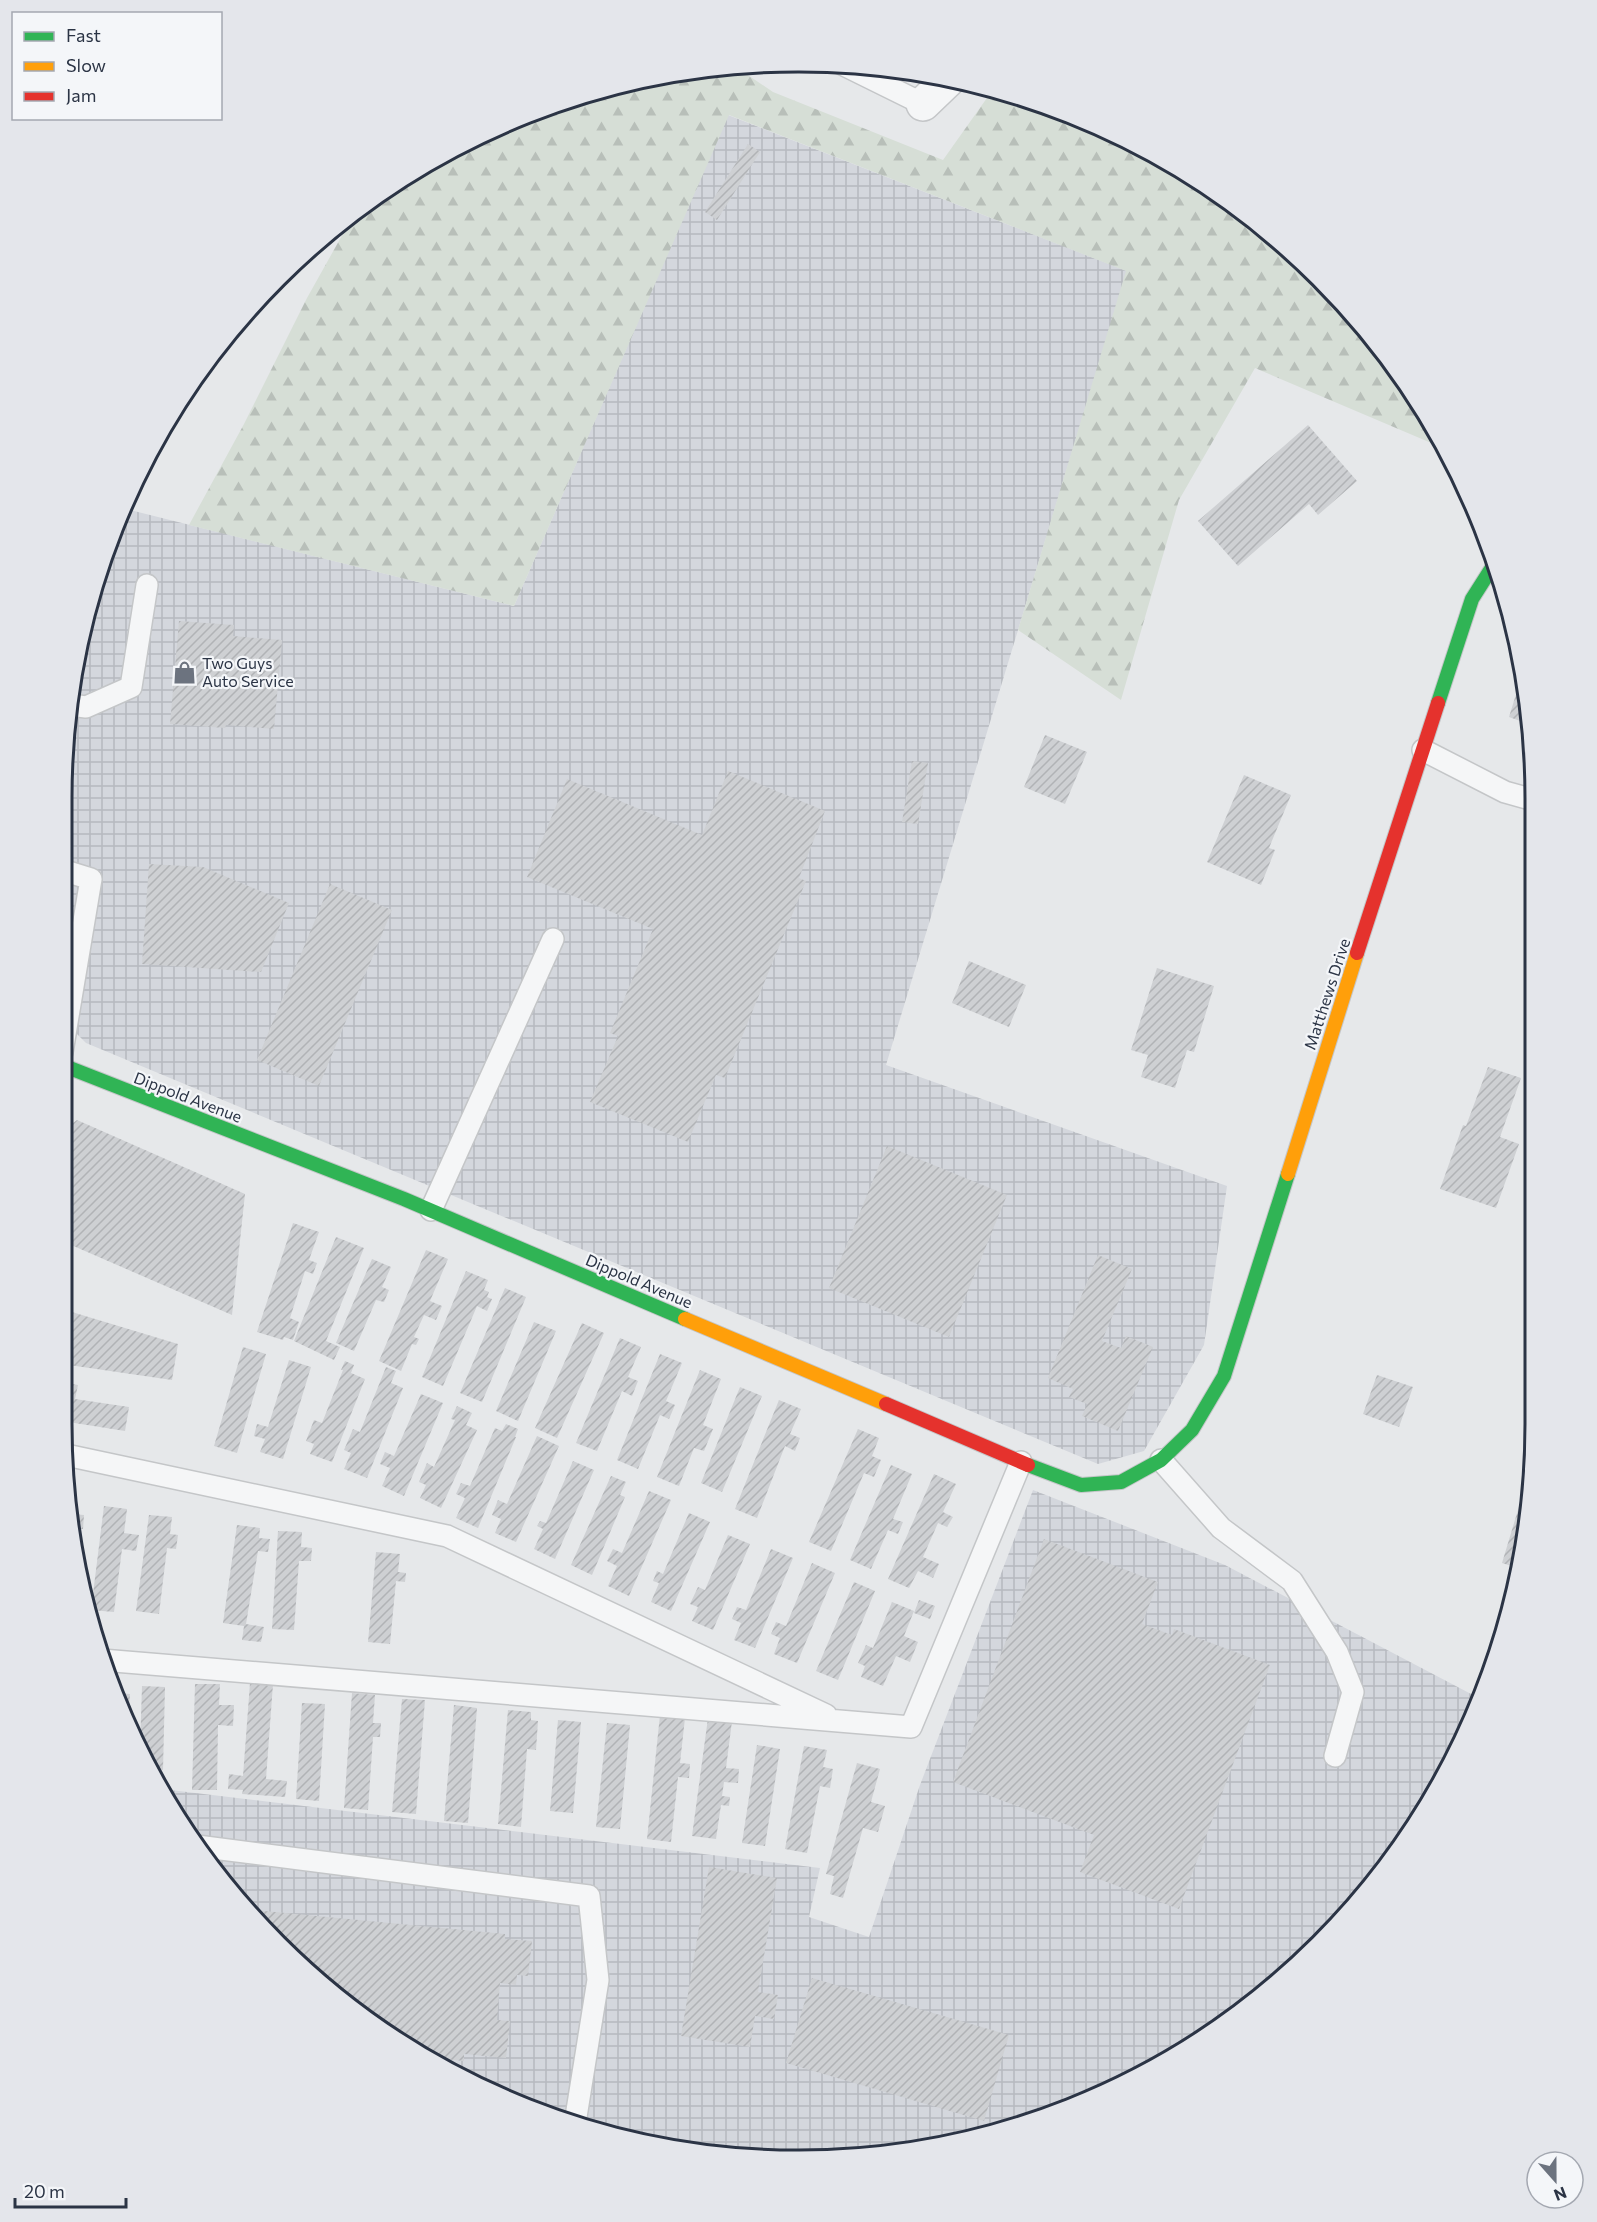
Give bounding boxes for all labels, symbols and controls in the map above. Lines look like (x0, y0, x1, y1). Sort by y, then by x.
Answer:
legend (12, 12, 222, 120)
text: Fast (66, 24, 101, 46)
text: Slow (66, 54, 106, 76)
text: Jam (66, 84, 96, 106)
place label: Two Guys Auto Service (202, 653, 294, 690)
shop icon: Two Guys Auto Service (171, 659, 197, 685)
street label: Matthews Drive (1300, 936, 1353, 1052)
street label: Dippold Avenue (132, 1067, 245, 1126)
street label: Dippold Avenue (583, 1250, 695, 1312)
north arrow (1525, 2150, 1585, 2210)
scale bar (15, 2171, 126, 2209)
text: 20 m (24, 2180, 65, 2202)
text: N (1552, 2183, 1570, 2205)

